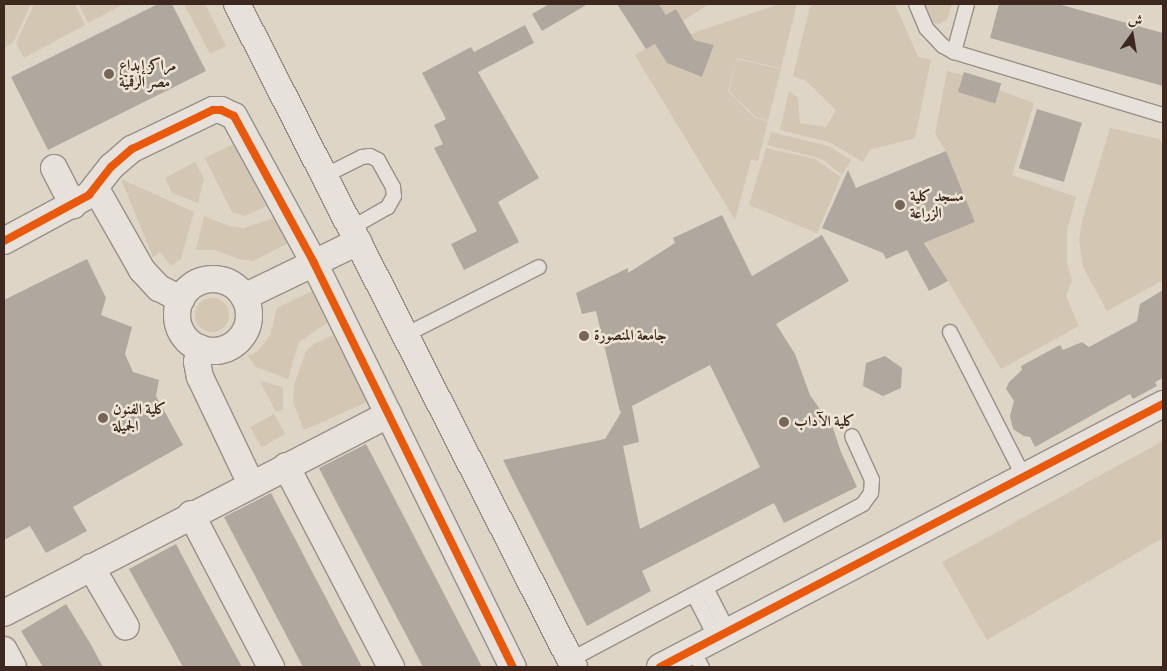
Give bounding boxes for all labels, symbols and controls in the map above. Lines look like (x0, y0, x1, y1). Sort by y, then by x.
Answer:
north arrow (1107, 10, 1157, 60)
text: ش (1127, 10, 1144, 31)
place label: مراكز إبداع مصر الرقمية (119, 56, 176, 91)
marker: مراكز إبداع مصر الرقمية (103, 68, 115, 80)
place label: مسجد كلية الزراعة (910, 187, 964, 222)
marker: مسجد كلية الزراعة (894, 199, 906, 211)
place label: جامعة المنصورة (594, 327, 667, 345)
marker: جامعة المنصورة (578, 330, 590, 342)
place label: كلية الفنون الجميلة (113, 400, 166, 435)
marker: كلية الفنون الجميلة (97, 412, 109, 424)
place label: كلية الآداب (794, 413, 855, 431)
marker: كلية الآداب (778, 416, 790, 428)

